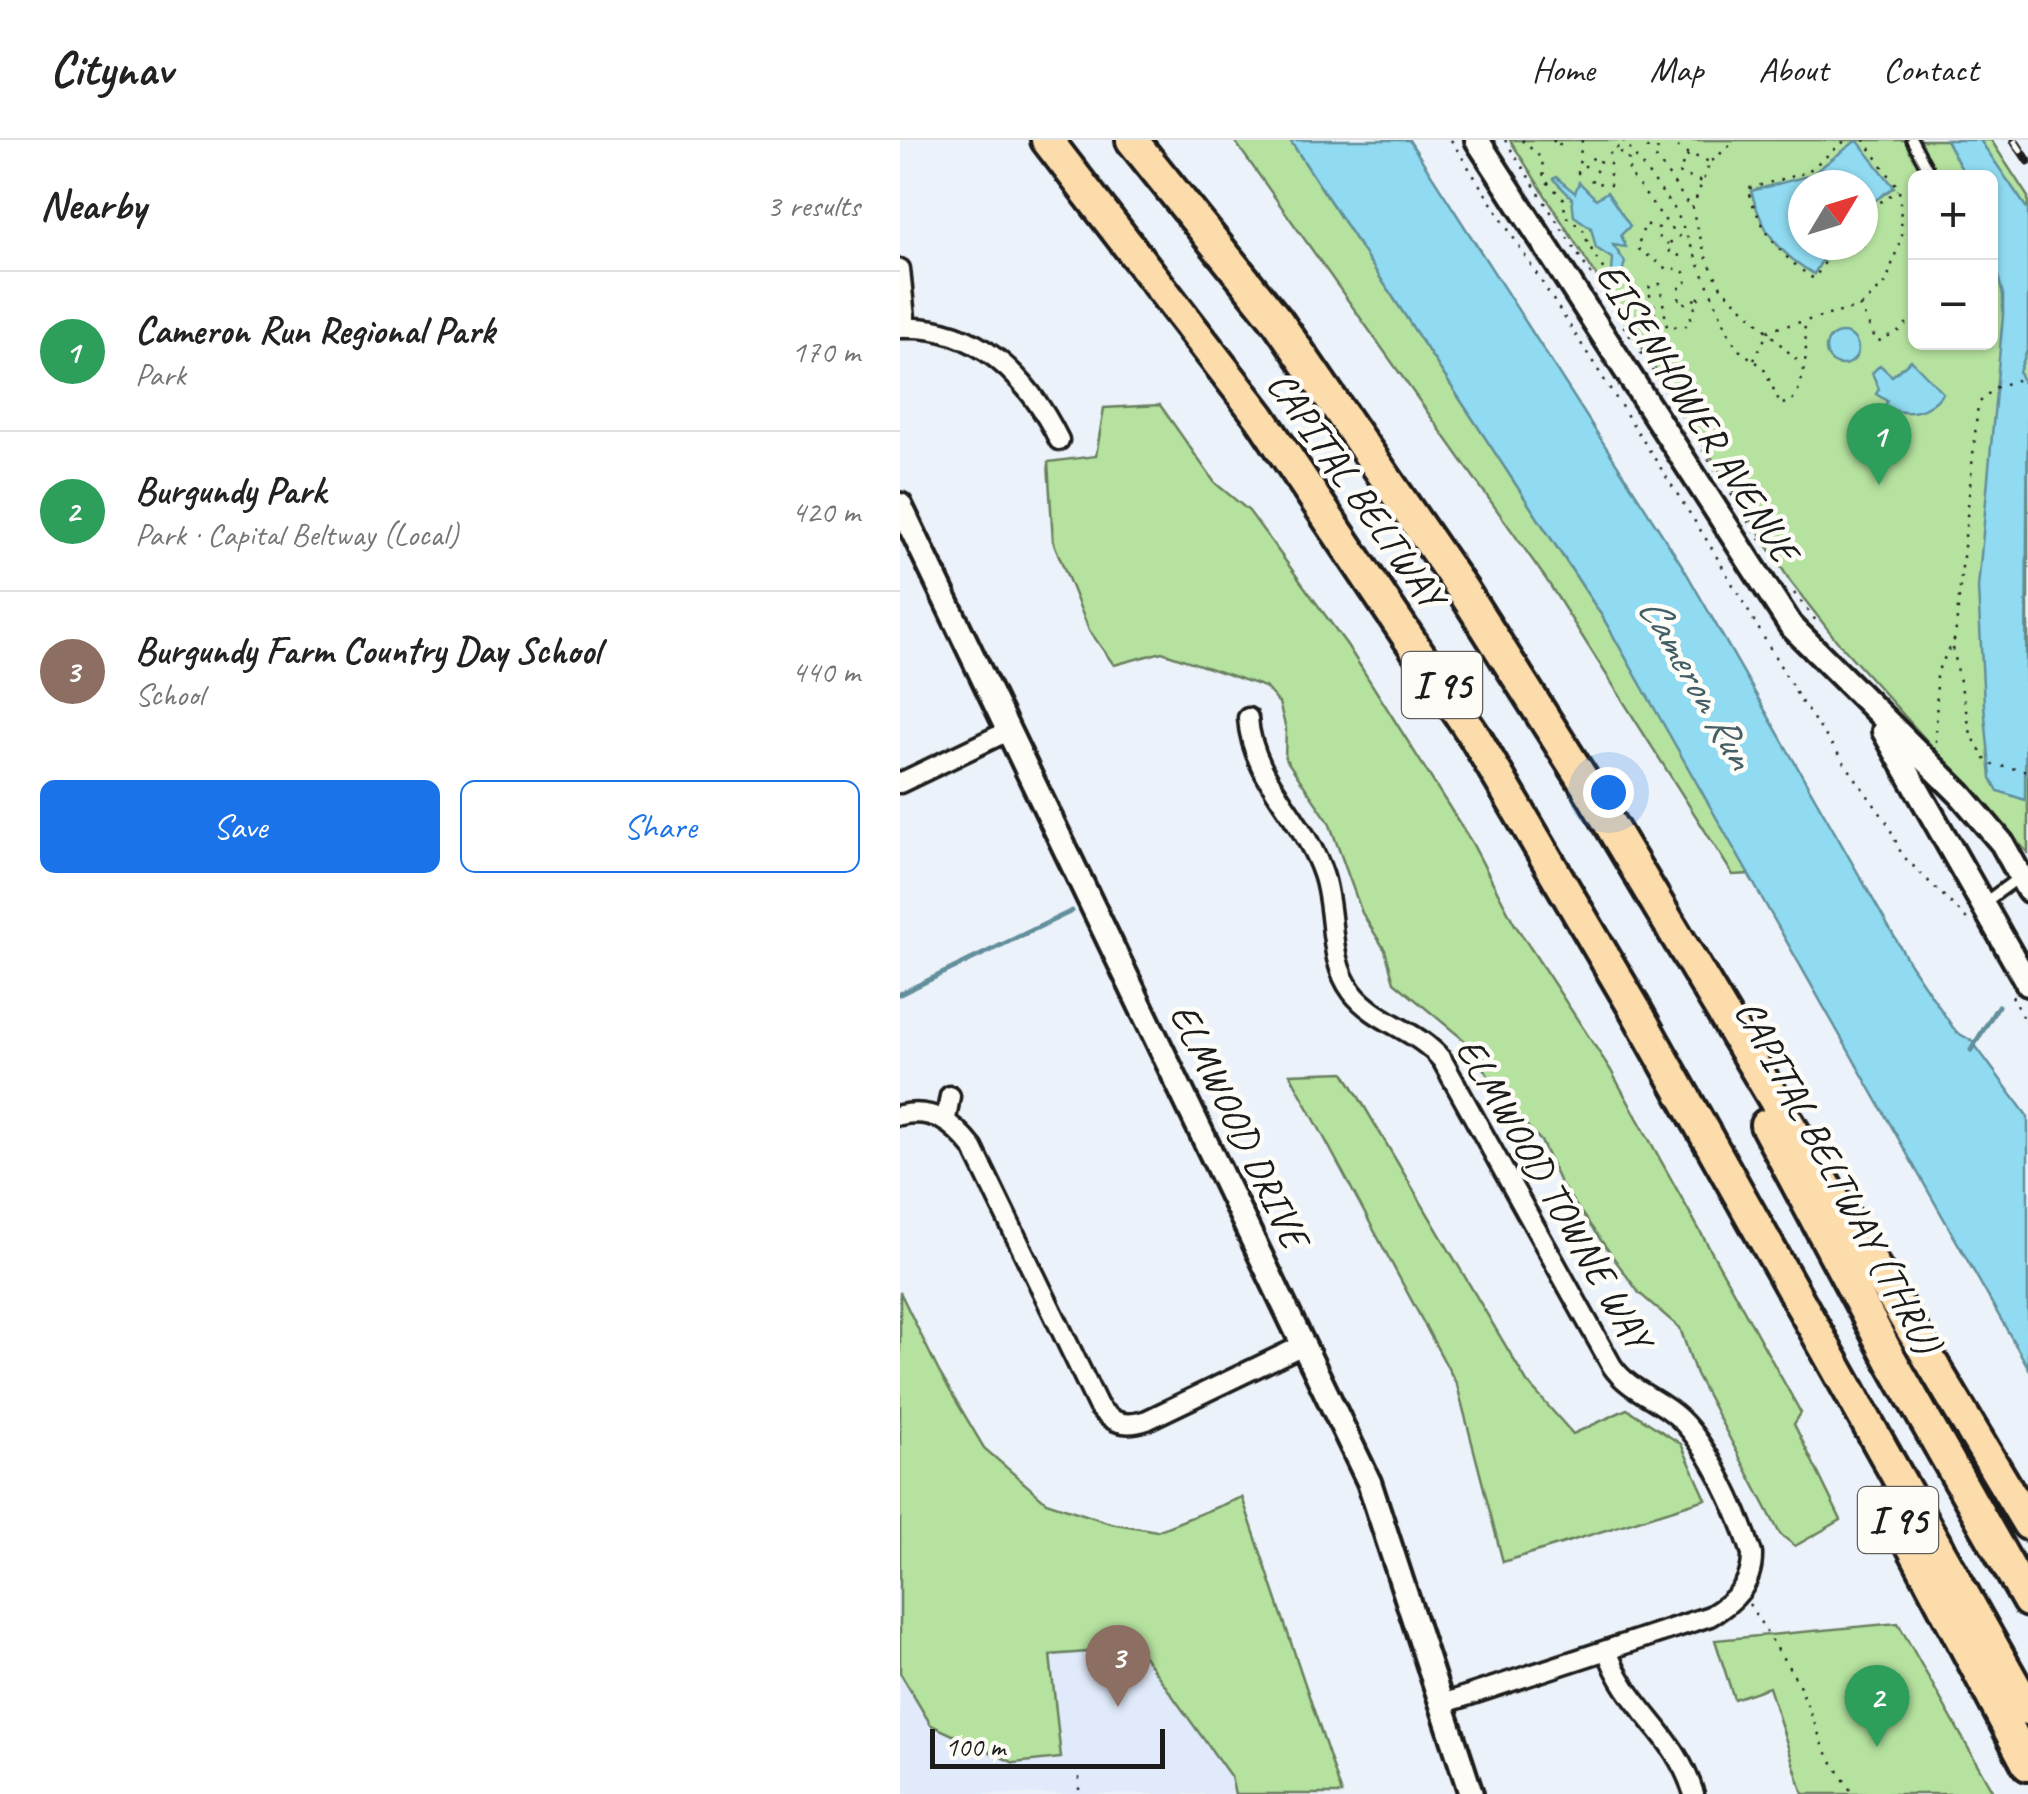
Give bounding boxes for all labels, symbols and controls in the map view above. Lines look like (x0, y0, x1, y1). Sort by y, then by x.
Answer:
text: Citynav (50, 39, 172, 99)
text: Home (1532, 47, 1595, 92)
text: Map (1650, 47, 1703, 92)
text: About (1758, 47, 1828, 92)
text: Contact (1883, 47, 1978, 92)
north arrow (1788, 170, 1878, 260)
map controls (1908, 170, 1998, 350)
button: + (1908, 170, 1998, 260)
text: Nearby (40, 179, 146, 232)
text: 3 results (766, 185, 860, 226)
street label: EISENHOWER AVENUE (1585, 253, 1812, 576)
button: − (1908, 260, 1998, 350)
text: Cameron Run Regional Park (135, 307, 494, 354)
text: 1 (65, 331, 80, 372)
text: 170 m (791, 331, 860, 372)
text: Park (135, 354, 186, 395)
street label: CAPITAL BELTWAY (1256, 361, 1459, 622)
pin: 1 (1846, 402, 1912, 485)
text: Burgundy Park (135, 467, 325, 514)
text: 2 (65, 491, 80, 532)
text: 420 m (791, 491, 860, 532)
text: Park · Capital Beltway (Local) (135, 514, 458, 555)
water label: Cameron Run (1626, 586, 1769, 780)
text: Burgundy Farm Country Day School (135, 627, 601, 674)
text: 3 (65, 651, 80, 692)
text: 440 m (791, 651, 860, 692)
road number: I 95 (1402, 652, 1482, 718)
text: School (135, 674, 204, 715)
your location (1583, 767, 1634, 818)
button: Save (40, 780, 440, 873)
button: Share (460, 780, 860, 873)
street label: CAPITAL BELTWAY (THRU) (1724, 991, 1954, 1364)
street label: ELMWOOD DRIVE (1158, 995, 1322, 1260)
street label: ELMWOOD TOWNE WAY (1445, 1029, 1666, 1362)
road number: I 95 (1858, 1487, 1938, 1553)
pin: 3 (1086, 1624, 1150, 1707)
pin: 2 (1844, 1664, 1910, 1747)
scale bar (930, 1724, 1165, 1768)
text: 100 m (945, 1729, 1005, 1764)

